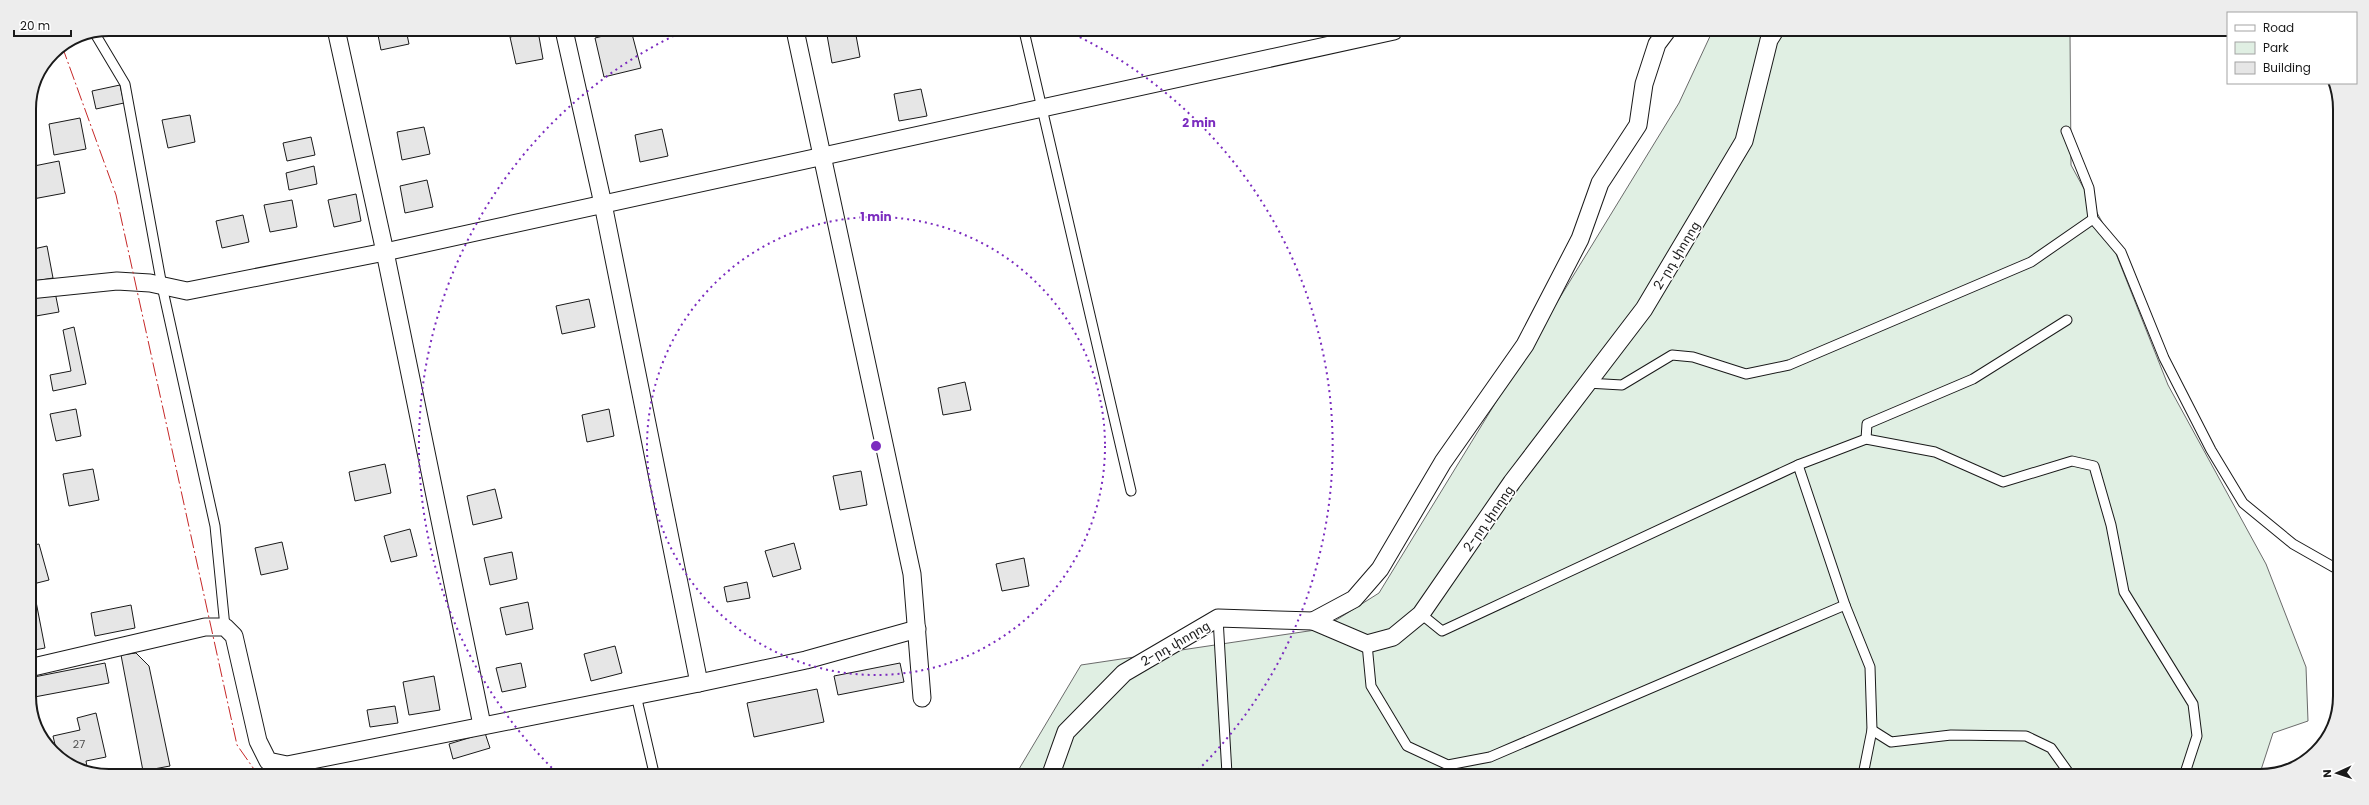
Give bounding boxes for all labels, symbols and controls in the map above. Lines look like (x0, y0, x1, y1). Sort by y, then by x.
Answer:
scale bar (14, 12, 71, 38)
legend (2227, 12, 2357, 84)
text: 20 m (20, 17, 50, 34)
text: Road (2263, 19, 2294, 36)
text: Park (2263, 39, 2290, 56)
text: Building (2263, 59, 2311, 76)
text: 2 min (1182, 114, 1216, 131)
text: 1 min (860, 208, 892, 225)
street label: 2-րդ փողոց (1648, 217, 1704, 293)
centre of rings (869, 439, 883, 453)
street label: 2-րդ փողոց (1459, 481, 1518, 555)
street label: 2-րդ փողոց (1137, 616, 1213, 671)
house number: 27 (73, 736, 85, 752)
north arrow (2317, 753, 2357, 793)
text: N (2319, 769, 2335, 778)

